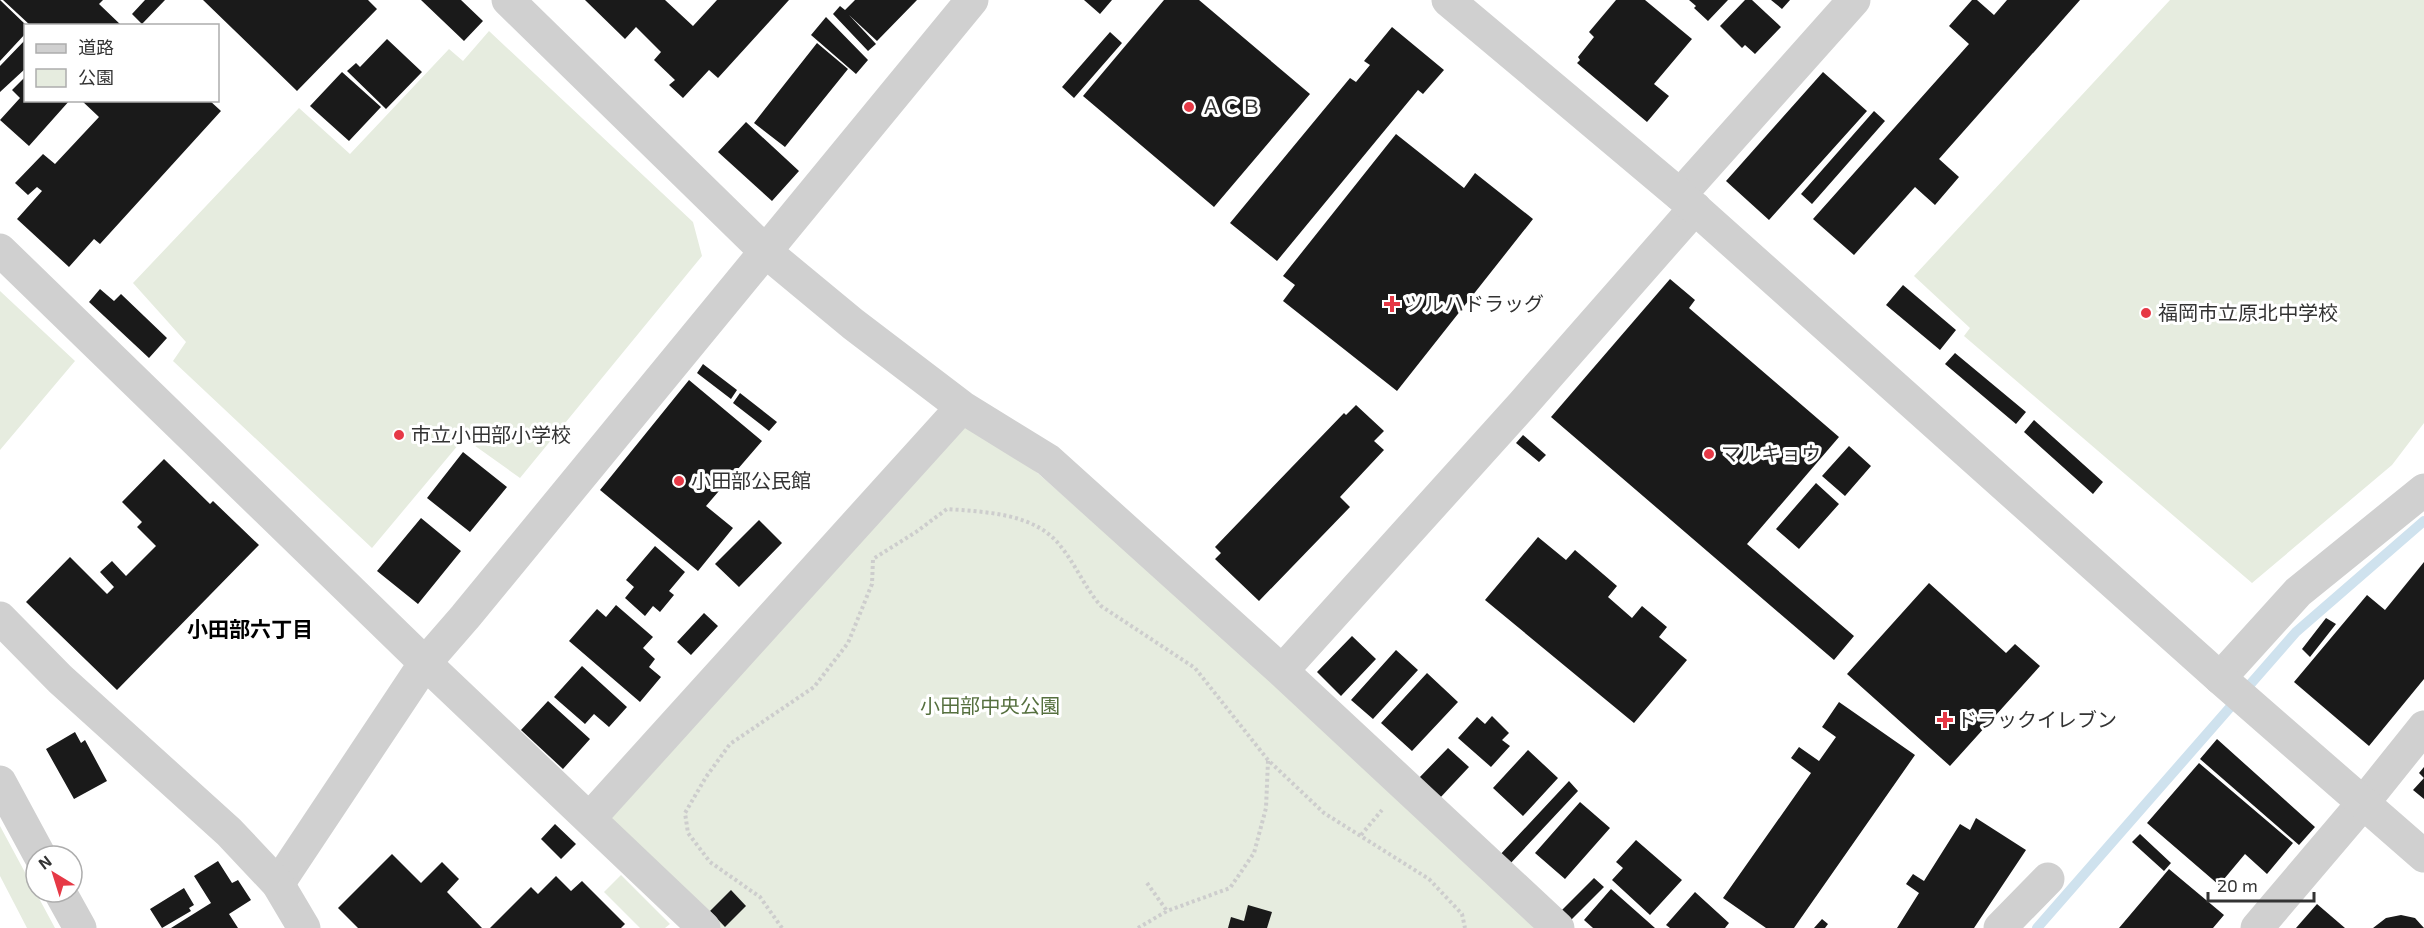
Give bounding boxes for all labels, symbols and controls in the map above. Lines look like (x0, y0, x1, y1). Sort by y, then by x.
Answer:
legend (24, 24, 219, 102)
text: 道路 (78, 36, 114, 58)
text: 公園 (78, 66, 114, 88)
place label: ＡＣＢ (1201, 94, 1261, 118)
marker: ＡＣＢ (1182, 100, 1196, 114)
place label: ツルハドラッグ (1404, 291, 1544, 315)
marker: ツルハドラッグ (1385, 297, 1399, 311)
place label: 福岡市立原北中学校 (2158, 300, 2338, 324)
marker: 福岡市立原北中学校 (2139, 306, 2153, 320)
place label: 市立小田部小学校 (411, 422, 571, 446)
marker: 市立小田部小学校 (392, 428, 406, 442)
place label: マルキョウ (1721, 441, 1821, 465)
marker: マルキョウ (1702, 447, 1716, 461)
place label: 小田部公民館 (691, 468, 811, 492)
marker: 小田部公民館 (672, 474, 686, 488)
district label: 小田部六丁目 (187, 616, 313, 641)
park label: 小田部中央公園 (920, 693, 1060, 717)
place label: ドラックイレブン (1957, 707, 2117, 731)
marker: ドラックイレブン (1938, 713, 1952, 727)
north arrow (24, 844, 84, 904)
text: N (34, 851, 55, 873)
scale bar (2208, 865, 2314, 903)
text: 20 m (2217, 874, 2258, 896)

